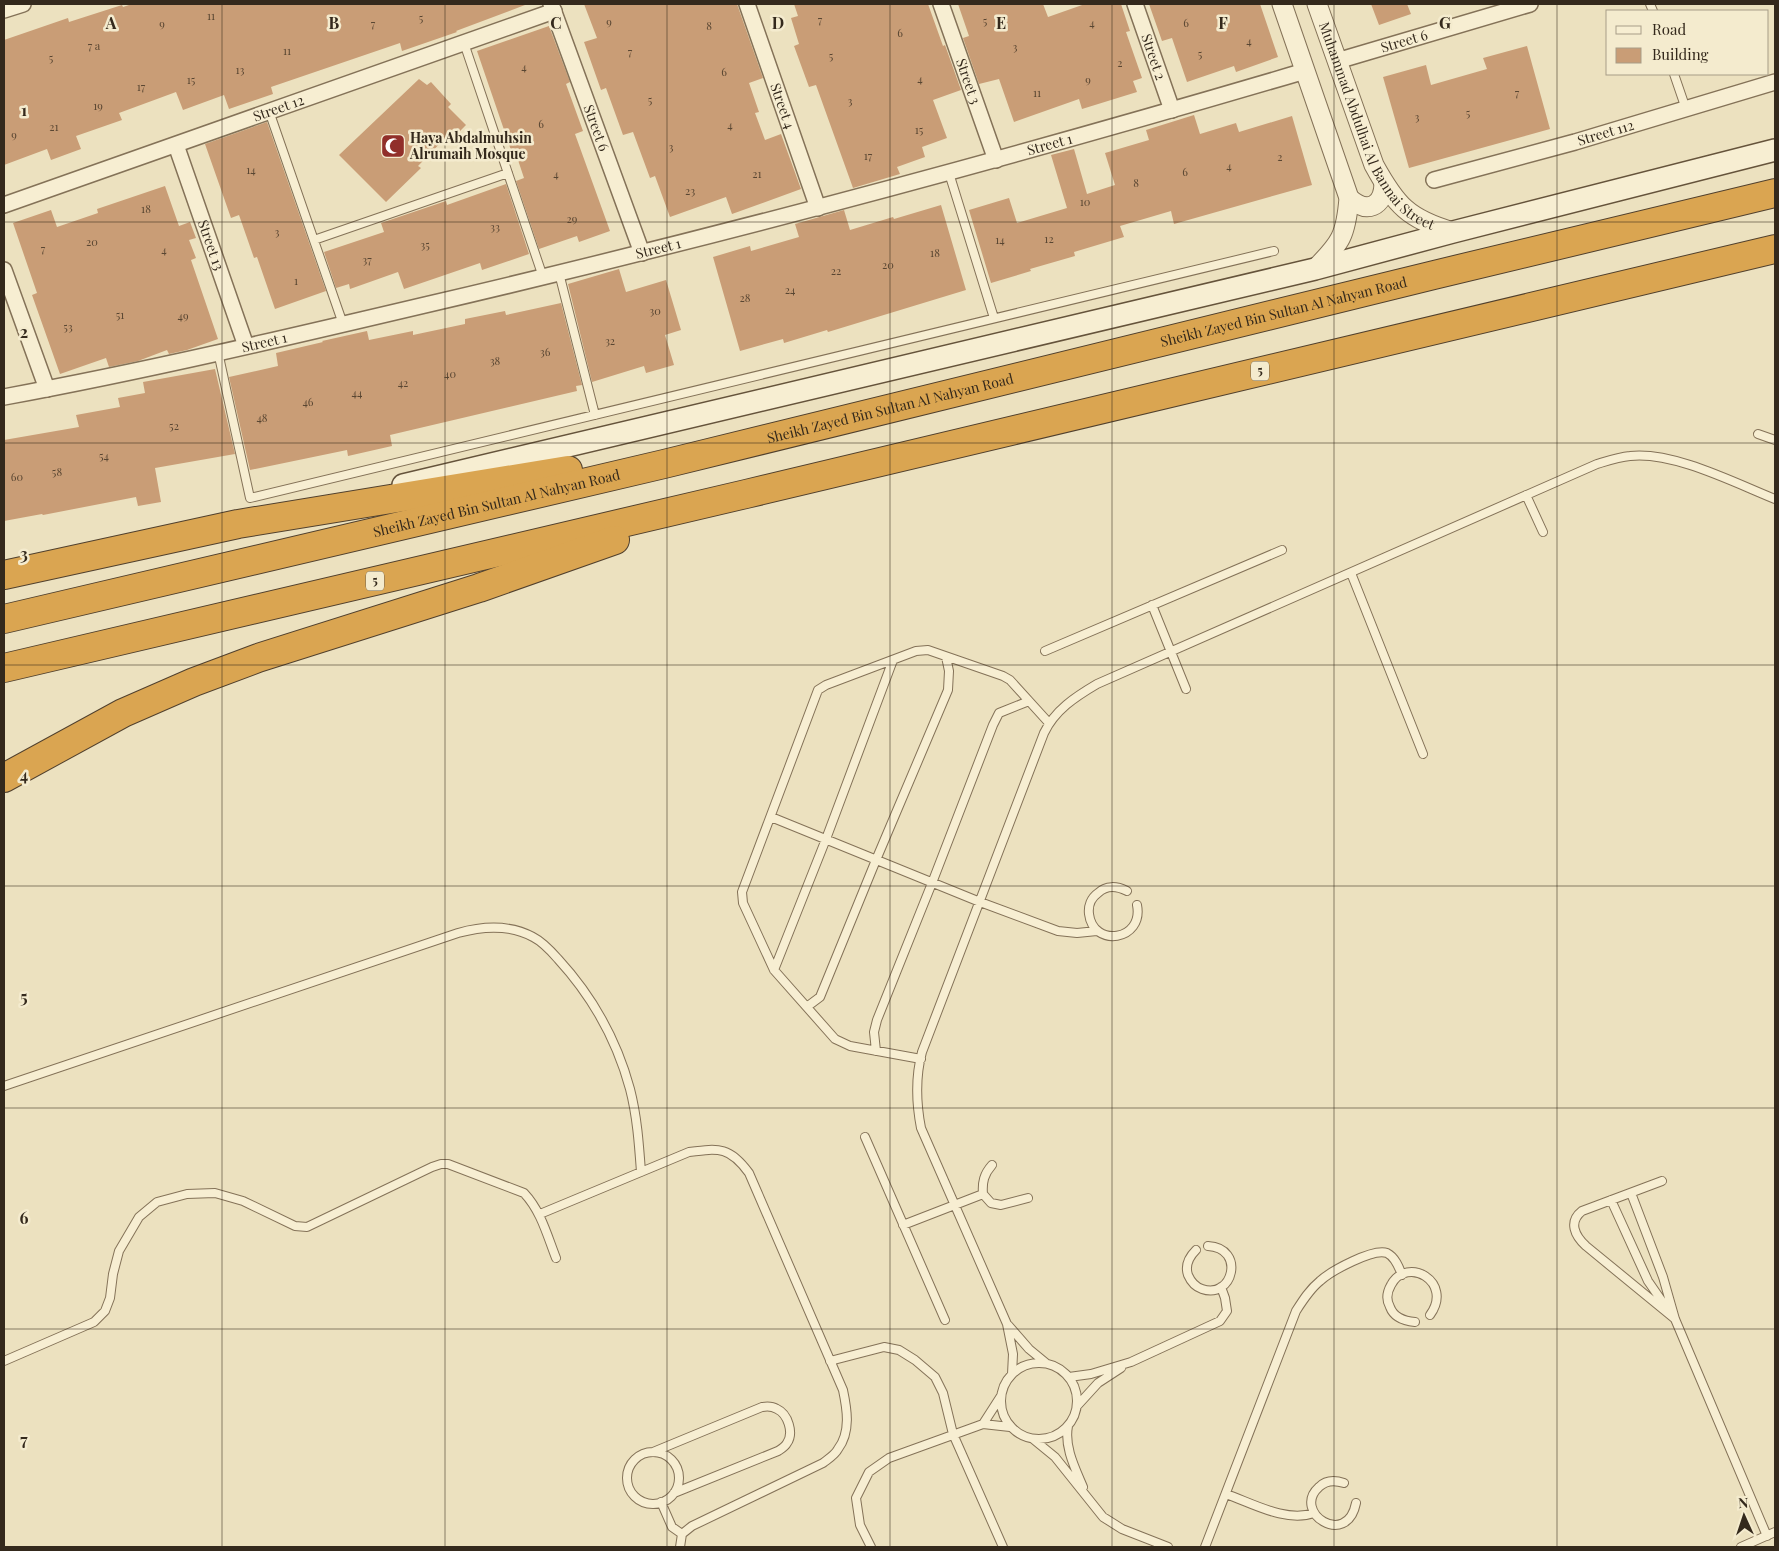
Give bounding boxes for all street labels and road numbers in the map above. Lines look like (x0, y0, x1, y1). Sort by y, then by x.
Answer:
street label: Muhammad Abdulhai Al Bannai Street (1315, 19, 1439, 234)
street label: Street 6 (1378, 25, 1430, 57)
street label: Street 2 (1137, 31, 1171, 83)
street label: Street 3 (952, 56, 986, 107)
street label: Street 4 (766, 80, 800, 131)
street label: Street 12 (250, 90, 307, 125)
street label: Street 6 (580, 102, 614, 154)
street label: Street 112 (1575, 115, 1636, 150)
street label: Street 1 (1025, 129, 1074, 159)
street label: Street 13 (194, 217, 229, 273)
street label: Street 1 (633, 233, 683, 263)
street label: Sheikh Zayed Bin Sultan Al Nahyan Road (1158, 272, 1409, 351)
street label: Street 1 (240, 328, 289, 356)
road number: 5 (1251, 362, 1269, 381)
street label: Sheikh Zayed Bin Sultan Al Nahyan Road (765, 369, 1015, 447)
street label: Sheikh Zayed Bin Sultan Al Nahyan Road (371, 465, 622, 541)
road number: 5 (366, 572, 384, 590)

